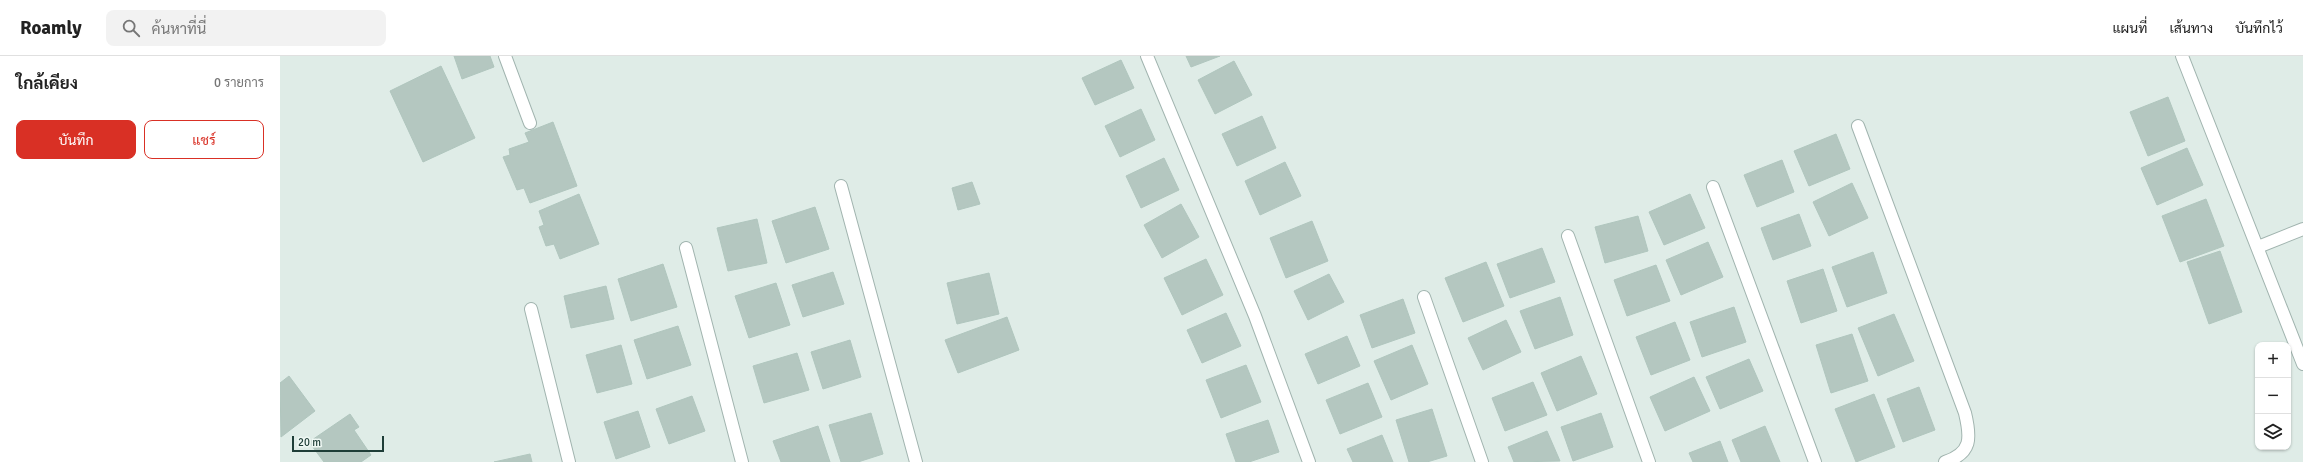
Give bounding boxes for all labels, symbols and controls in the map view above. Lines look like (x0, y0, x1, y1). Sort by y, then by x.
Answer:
search box (106, 10, 386, 46)
text: Roamly (20, 16, 82, 40)
icon: search (120, 17, 142, 39)
text: ค้นหาที่นี่ (152, 20, 206, 38)
text: แผนที่ (2112, 20, 2147, 37)
text: เส้นทาง (2169, 20, 2213, 37)
text: บันทึกไว้ (2235, 20, 2283, 37)
text: ใกล้เคียง (16, 73, 78, 94)
text: 0 รายการ (214, 75, 264, 91)
button: บันทึก (16, 120, 136, 159)
button: แชร์ (144, 120, 264, 159)
map controls (2255, 342, 2291, 450)
button: + (2255, 342, 2291, 378)
button: − (2255, 378, 2291, 414)
button: layers (2255, 414, 2291, 450)
scale bar (292, 434, 384, 453)
text: 20 m (298, 436, 321, 449)

